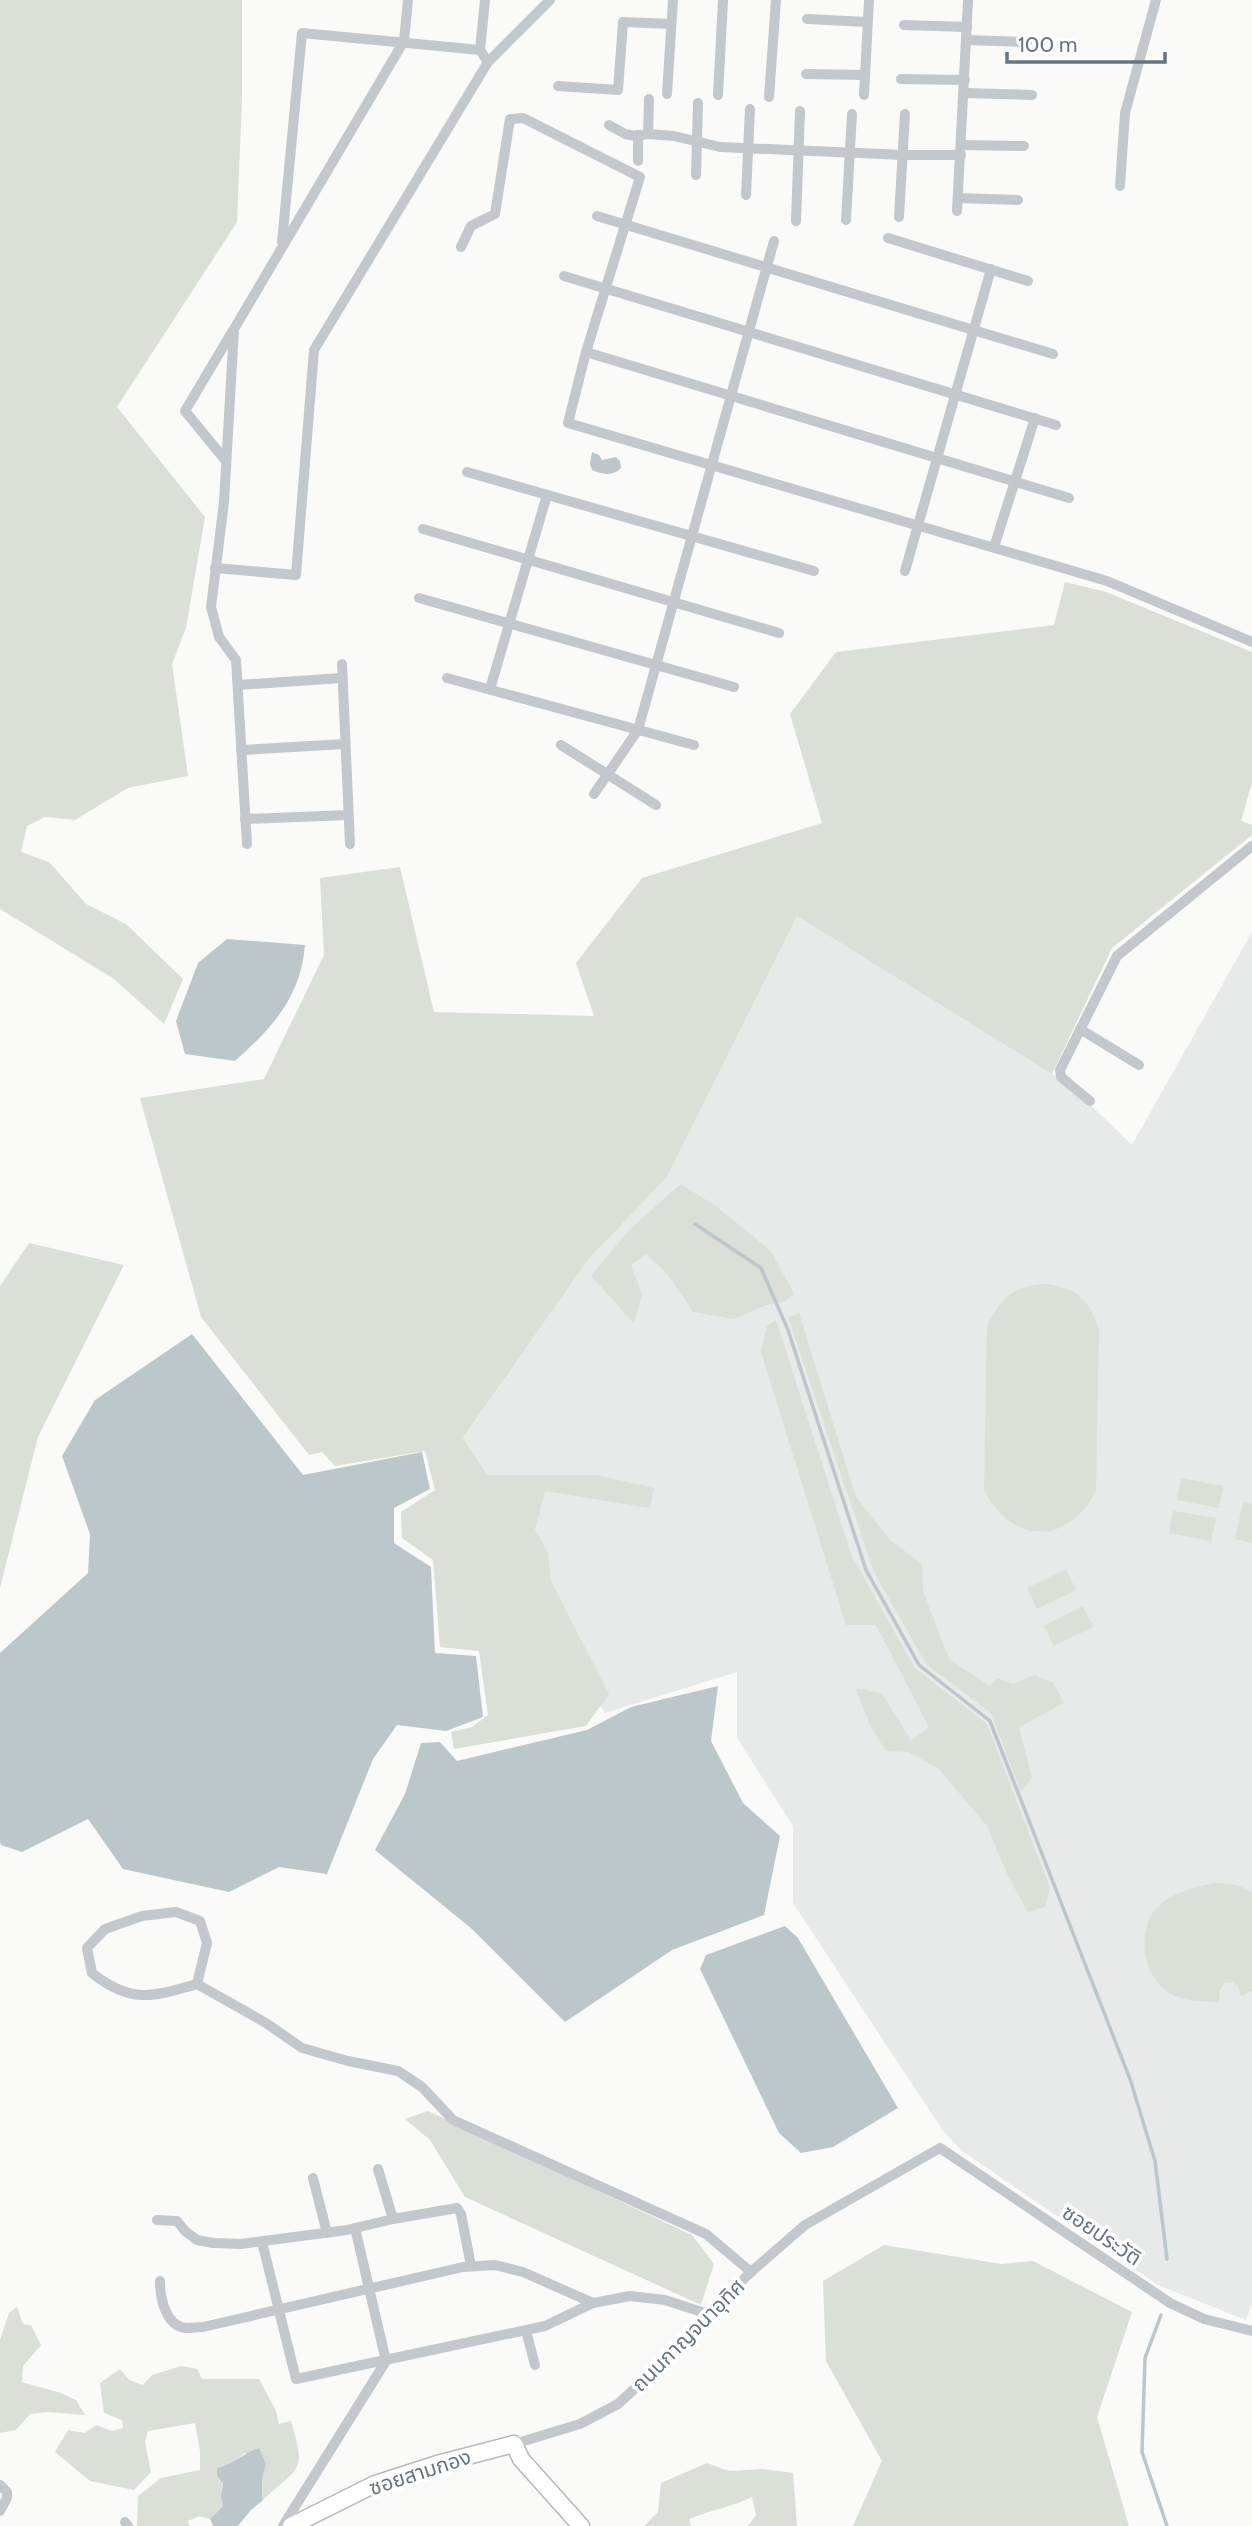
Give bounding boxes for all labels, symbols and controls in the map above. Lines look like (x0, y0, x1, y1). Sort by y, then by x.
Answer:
scale bar (1007, 21, 1164, 65)
text: 100 m (1018, 32, 1077, 57)
street label: ซอยประวัติ (1058, 2199, 1146, 2271)
street label: ถนนกาญจนาอุทิศ (626, 2273, 750, 2397)
street label: ซอยสามกอง (366, 2444, 474, 2500)

